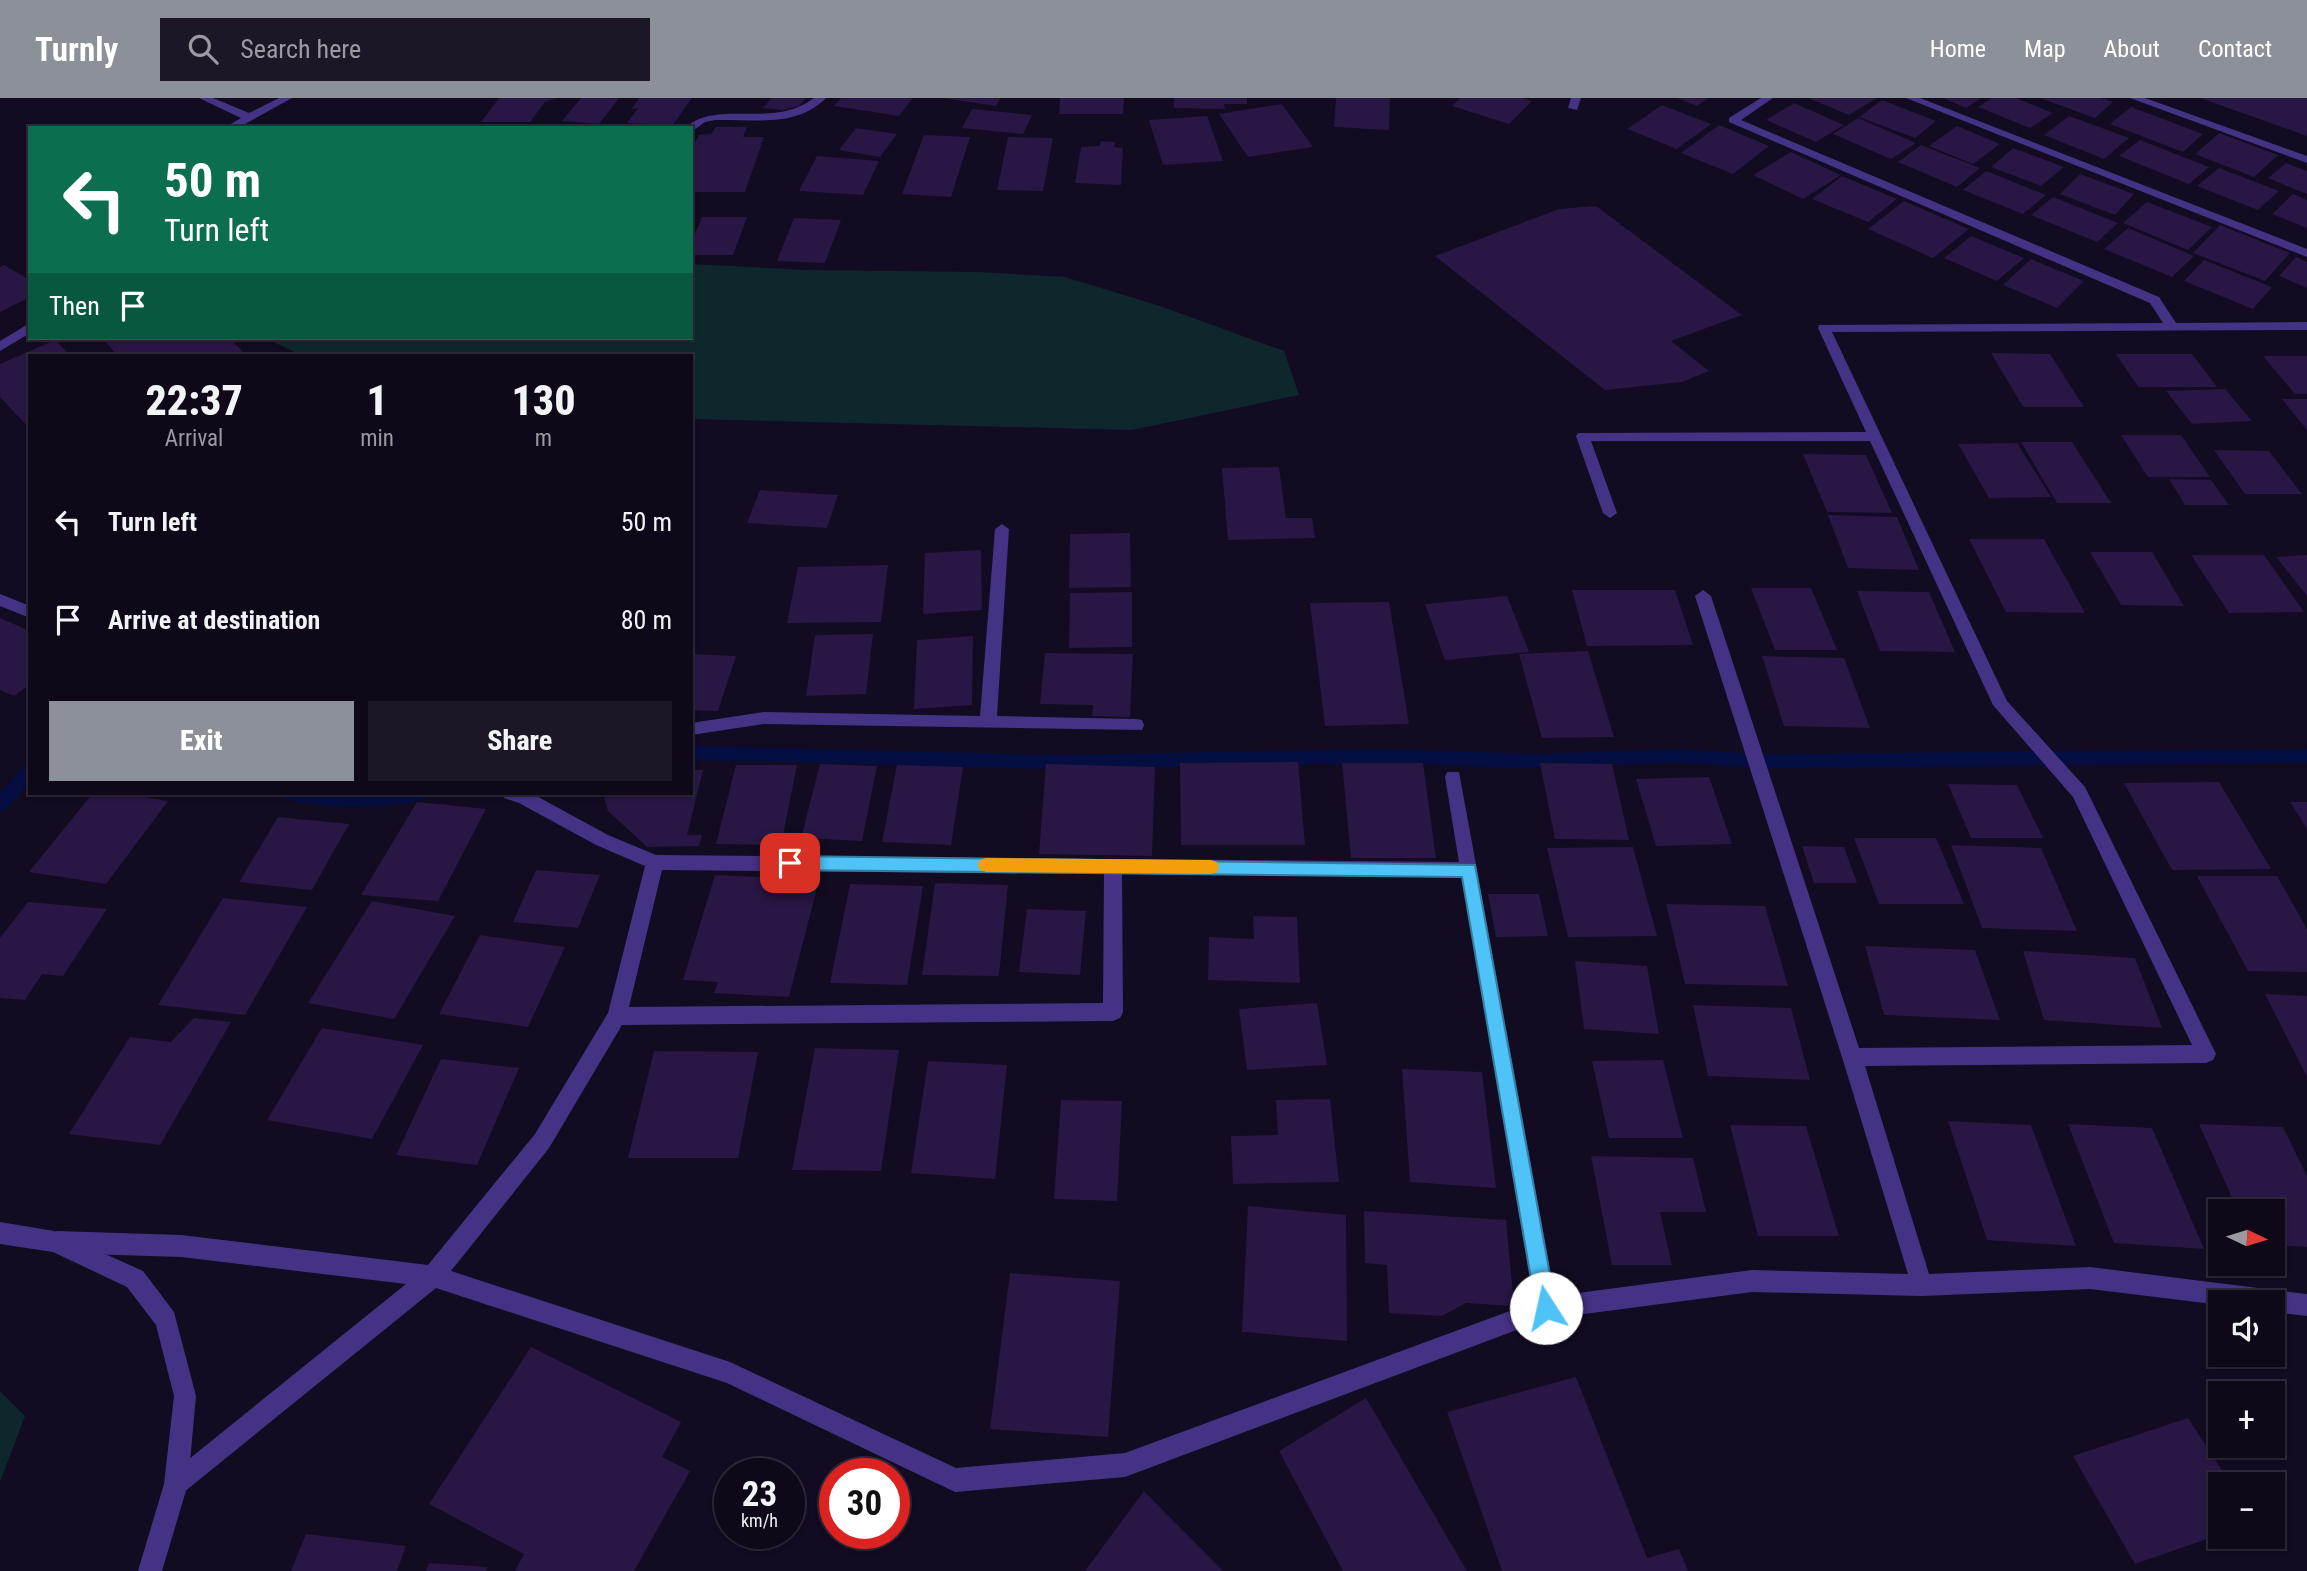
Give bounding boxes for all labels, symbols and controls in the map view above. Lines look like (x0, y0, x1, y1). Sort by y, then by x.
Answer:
search box (160, 18, 650, 81)
text: Turnly (35, 30, 118, 69)
icon: search (184, 30, 222, 68)
text: Search here (240, 34, 361, 64)
text: Home (1930, 35, 1986, 63)
text: Map (2024, 35, 2066, 63)
text: About (2104, 35, 2160, 63)
text: Contact (2198, 35, 2272, 63)
text: 50 m (164, 152, 261, 209)
icon: left (49, 154, 140, 245)
text: Turn left (164, 211, 269, 249)
icon: arrive (114, 287, 152, 325)
text: Then (49, 291, 100, 321)
text: 22:37 (145, 376, 243, 425)
text: 1 (366, 376, 388, 425)
text: 130 (511, 376, 576, 425)
text: Arrival (165, 425, 223, 452)
text: min (360, 425, 394, 452)
text: m (535, 425, 552, 452)
icon: left (49, 503, 87, 541)
text: Turn left (108, 507, 197, 537)
text: 50 m (621, 507, 672, 537)
icon: arrive (49, 601, 87, 639)
text: Arrive at destination (108, 605, 320, 635)
text: 80 m (621, 605, 672, 635)
button: Exit (49, 701, 354, 781)
button: Share (368, 701, 672, 781)
pin (760, 833, 820, 893)
icon: arrive (771, 844, 809, 882)
north arrow (2208, 1199, 2286, 1276)
map controls (2208, 1199, 2285, 1549)
position arrow (1509, 1271, 1583, 1345)
button: sound (2208, 1290, 2285, 1367)
button: + (2208, 1381, 2285, 1458)
speed limit sign: 30 (819, 1458, 910, 1549)
button: − (2208, 1472, 2285, 1549)
text: 23 (742, 1474, 777, 1515)
text: km/h (741, 1510, 778, 1531)

